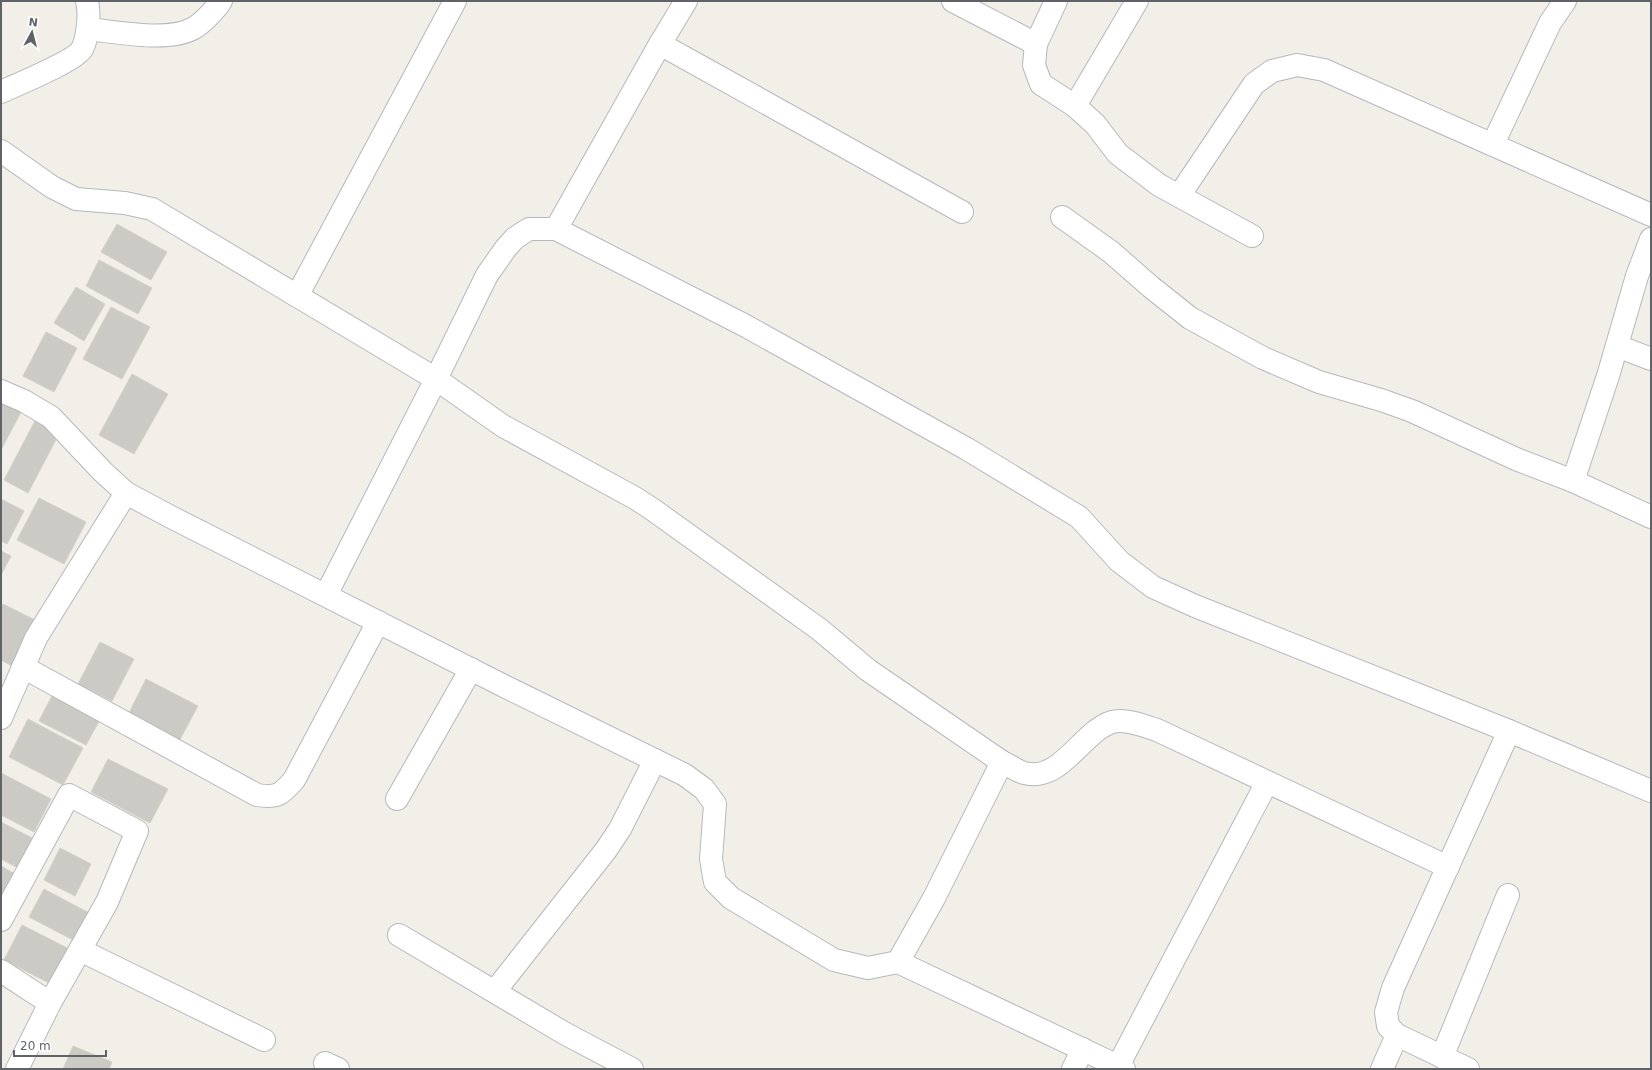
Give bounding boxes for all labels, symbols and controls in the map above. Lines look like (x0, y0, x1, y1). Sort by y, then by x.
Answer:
north arrow (12, 12, 52, 52)
text: N (28, 16, 39, 30)
scale bar (14, 1032, 106, 1058)
text: 20 m (20, 1039, 51, 1053)

